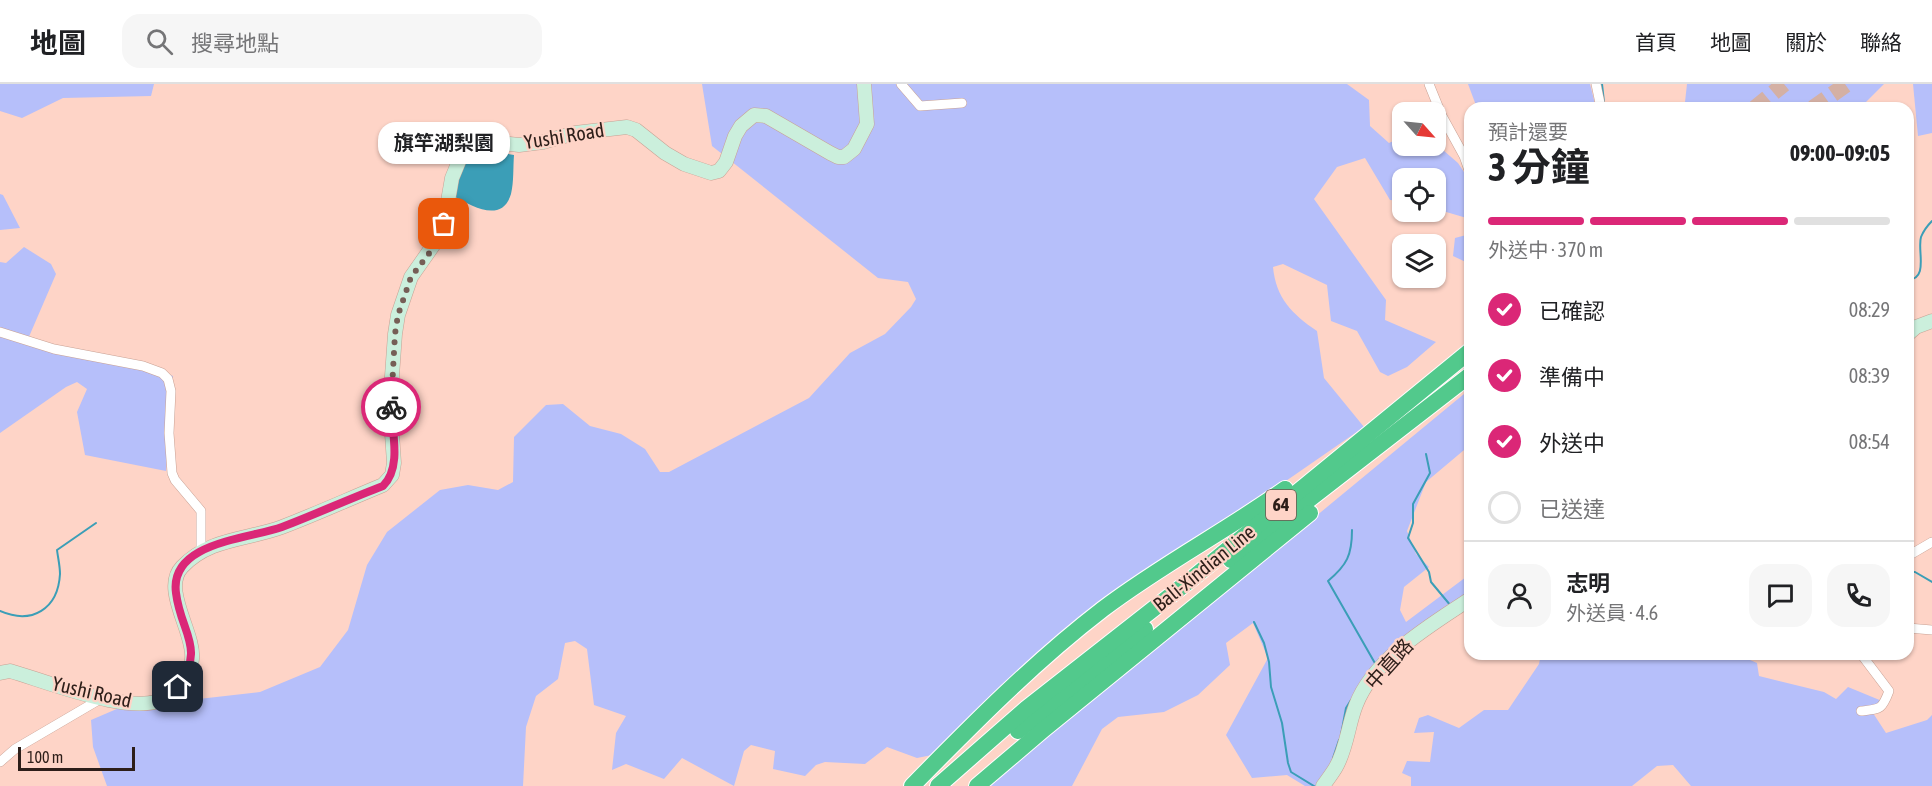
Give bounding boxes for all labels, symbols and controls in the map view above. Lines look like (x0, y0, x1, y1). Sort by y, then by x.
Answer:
search box (122, 14, 542, 68)
icon: search (143, 25, 176, 58)
text: 地圖 (30, 27, 86, 59)
text: 搜尋地點 (191, 30, 279, 56)
text: 首頁 (1635, 30, 1677, 54)
text: 地圖 (1710, 30, 1752, 54)
text: 關於 (1785, 30, 1827, 54)
text: 聯絡 (1860, 30, 1902, 54)
north arrow (1392, 102, 1446, 156)
map controls (1392, 102, 1446, 288)
street label: Yushi Road (522, 118, 606, 153)
text: 預計還要 (1488, 120, 1568, 143)
callout: 旗竿湖梨園 (378, 122, 510, 164)
text: 旗竿湖梨園 (394, 131, 494, 154)
text: 09:00–09:05 (1790, 140, 1890, 166)
text: 3 分鐘 (1488, 145, 1590, 189)
button: locate (1392, 168, 1446, 222)
pin (418, 198, 469, 249)
icon: bag (427, 207, 460, 240)
button: layers (1392, 234, 1446, 288)
text: 外送中 · 370 m (1488, 238, 1603, 261)
icon: check (1488, 293, 1521, 326)
text: 已確認 (1539, 298, 1605, 324)
text: 08:29 (1849, 298, 1890, 321)
icon: check (1488, 359, 1521, 392)
text: 準備中 (1539, 364, 1605, 390)
text: 08:39 (1849, 364, 1890, 387)
courier (361, 377, 421, 437)
icon: bike (375, 391, 408, 424)
icon: check (1488, 425, 1521, 458)
text: 外送中 (1539, 430, 1605, 456)
text: 08:54 (1849, 430, 1890, 453)
road number: 64 (1266, 490, 1296, 520)
text: 已送達 (1539, 496, 1605, 522)
street label: Bali-Xindian Line (1148, 520, 1259, 616)
button: person (1488, 564, 1551, 627)
button: chat (1749, 564, 1812, 627)
button: phone (1827, 564, 1890, 627)
text: 志明 (1566, 570, 1610, 596)
text: 外送員 · 4.6 (1566, 601, 1658, 624)
street label: 中直路 (1360, 634, 1417, 694)
pin (152, 661, 203, 712)
icon: home (161, 670, 194, 703)
street label: Yushi Road (50, 671, 134, 712)
scale bar (18, 744, 135, 772)
text: 100 m (27, 748, 63, 766)

